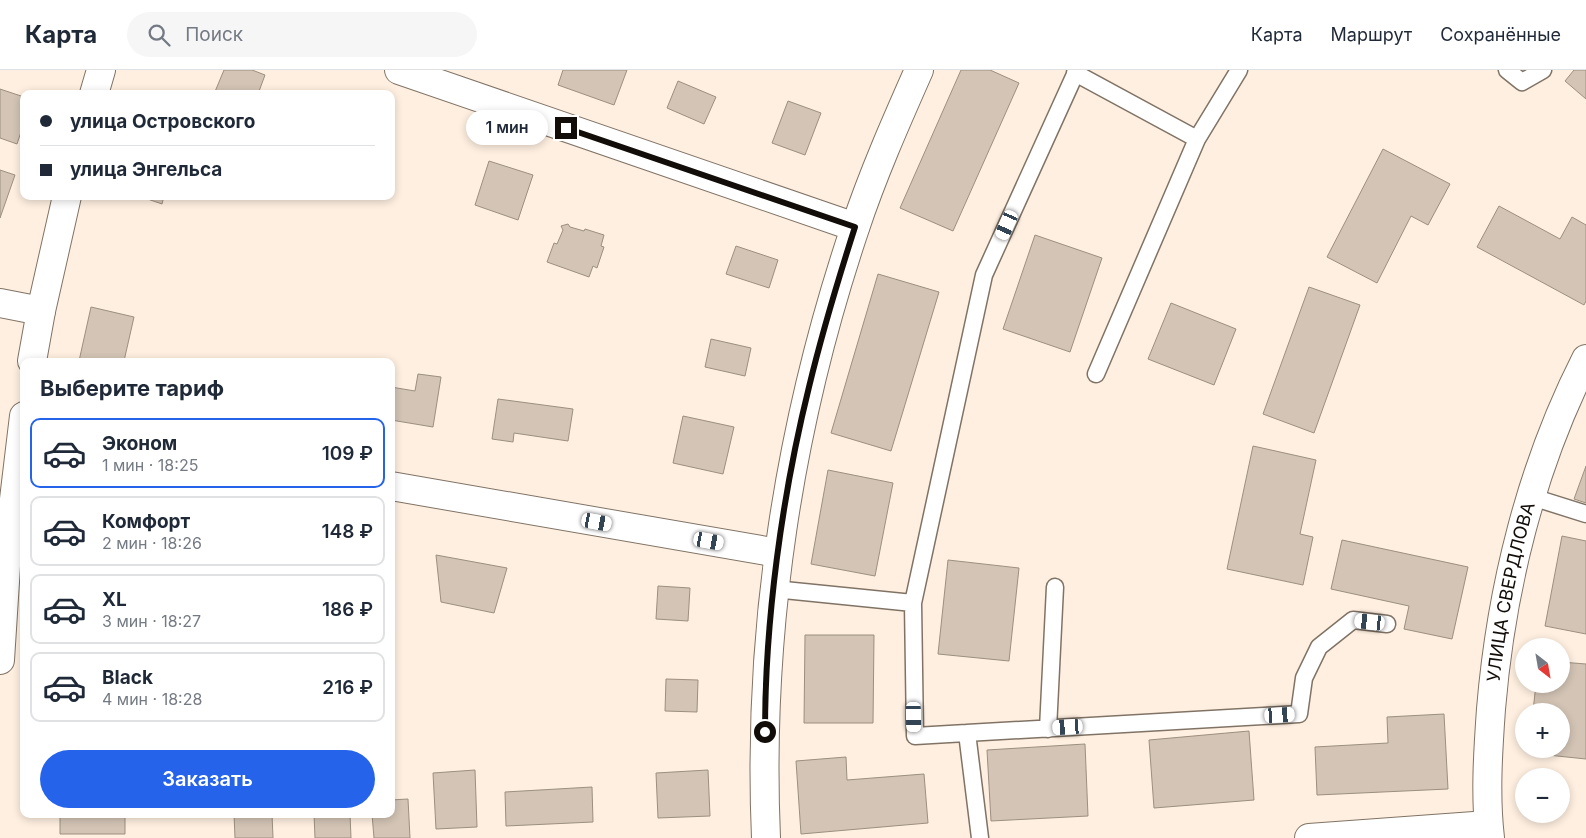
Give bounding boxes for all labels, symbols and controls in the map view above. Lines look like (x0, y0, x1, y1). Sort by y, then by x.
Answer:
search box (127, 12, 477, 57)
text: Карта (25, 20, 97, 49)
icon: search (145, 21, 173, 49)
text: Поиск (185, 23, 243, 46)
text: Карта (1251, 24, 1303, 45)
text: Маршрут (1331, 24, 1412, 45)
text: Сохранённые (1440, 24, 1561, 45)
text: улица Островского (70, 110, 255, 133)
callout: 1 мин (466, 110, 548, 146)
text: 1 мин (485, 117, 529, 137)
route end (555, 117, 577, 139)
text: улица Энгельса (70, 158, 222, 181)
car (994, 208, 1019, 242)
text: Выберите тариф (40, 375, 224, 401)
icon: car (42, 431, 87, 476)
text: Эконом (102, 432, 177, 455)
text: 109 ₽ (322, 442, 373, 465)
text: 1 мин · 18:25 (102, 455, 198, 475)
street label: УЛИЦА СВЕРДЛОВА (1483, 500, 1539, 683)
icon: car (42, 509, 87, 554)
text: Комфорт (102, 510, 190, 533)
car (580, 512, 613, 532)
text: 148 ₽ (322, 520, 373, 543)
car (692, 531, 725, 551)
text: 2 мин · 18:26 (102, 533, 202, 553)
icon: car (42, 587, 87, 632)
text: XL (102, 588, 127, 611)
text: 186 ₽ (322, 598, 373, 621)
text: 3 мин · 18:27 (102, 611, 201, 631)
car (1354, 613, 1385, 631)
north arrow (1515, 638, 1570, 692)
map controls (1515, 638, 1570, 823)
icon: car (42, 665, 87, 710)
text: Black (102, 666, 153, 689)
text: 216 ₽ (322, 676, 373, 699)
text: 4 мин · 18:28 (102, 689, 202, 709)
car (906, 702, 921, 732)
button: + (1515, 703, 1570, 758)
car (1264, 707, 1295, 723)
car (1052, 719, 1083, 735)
route start (754, 721, 776, 743)
button: Заказать (40, 750, 375, 808)
button: − (1515, 768, 1570, 823)

